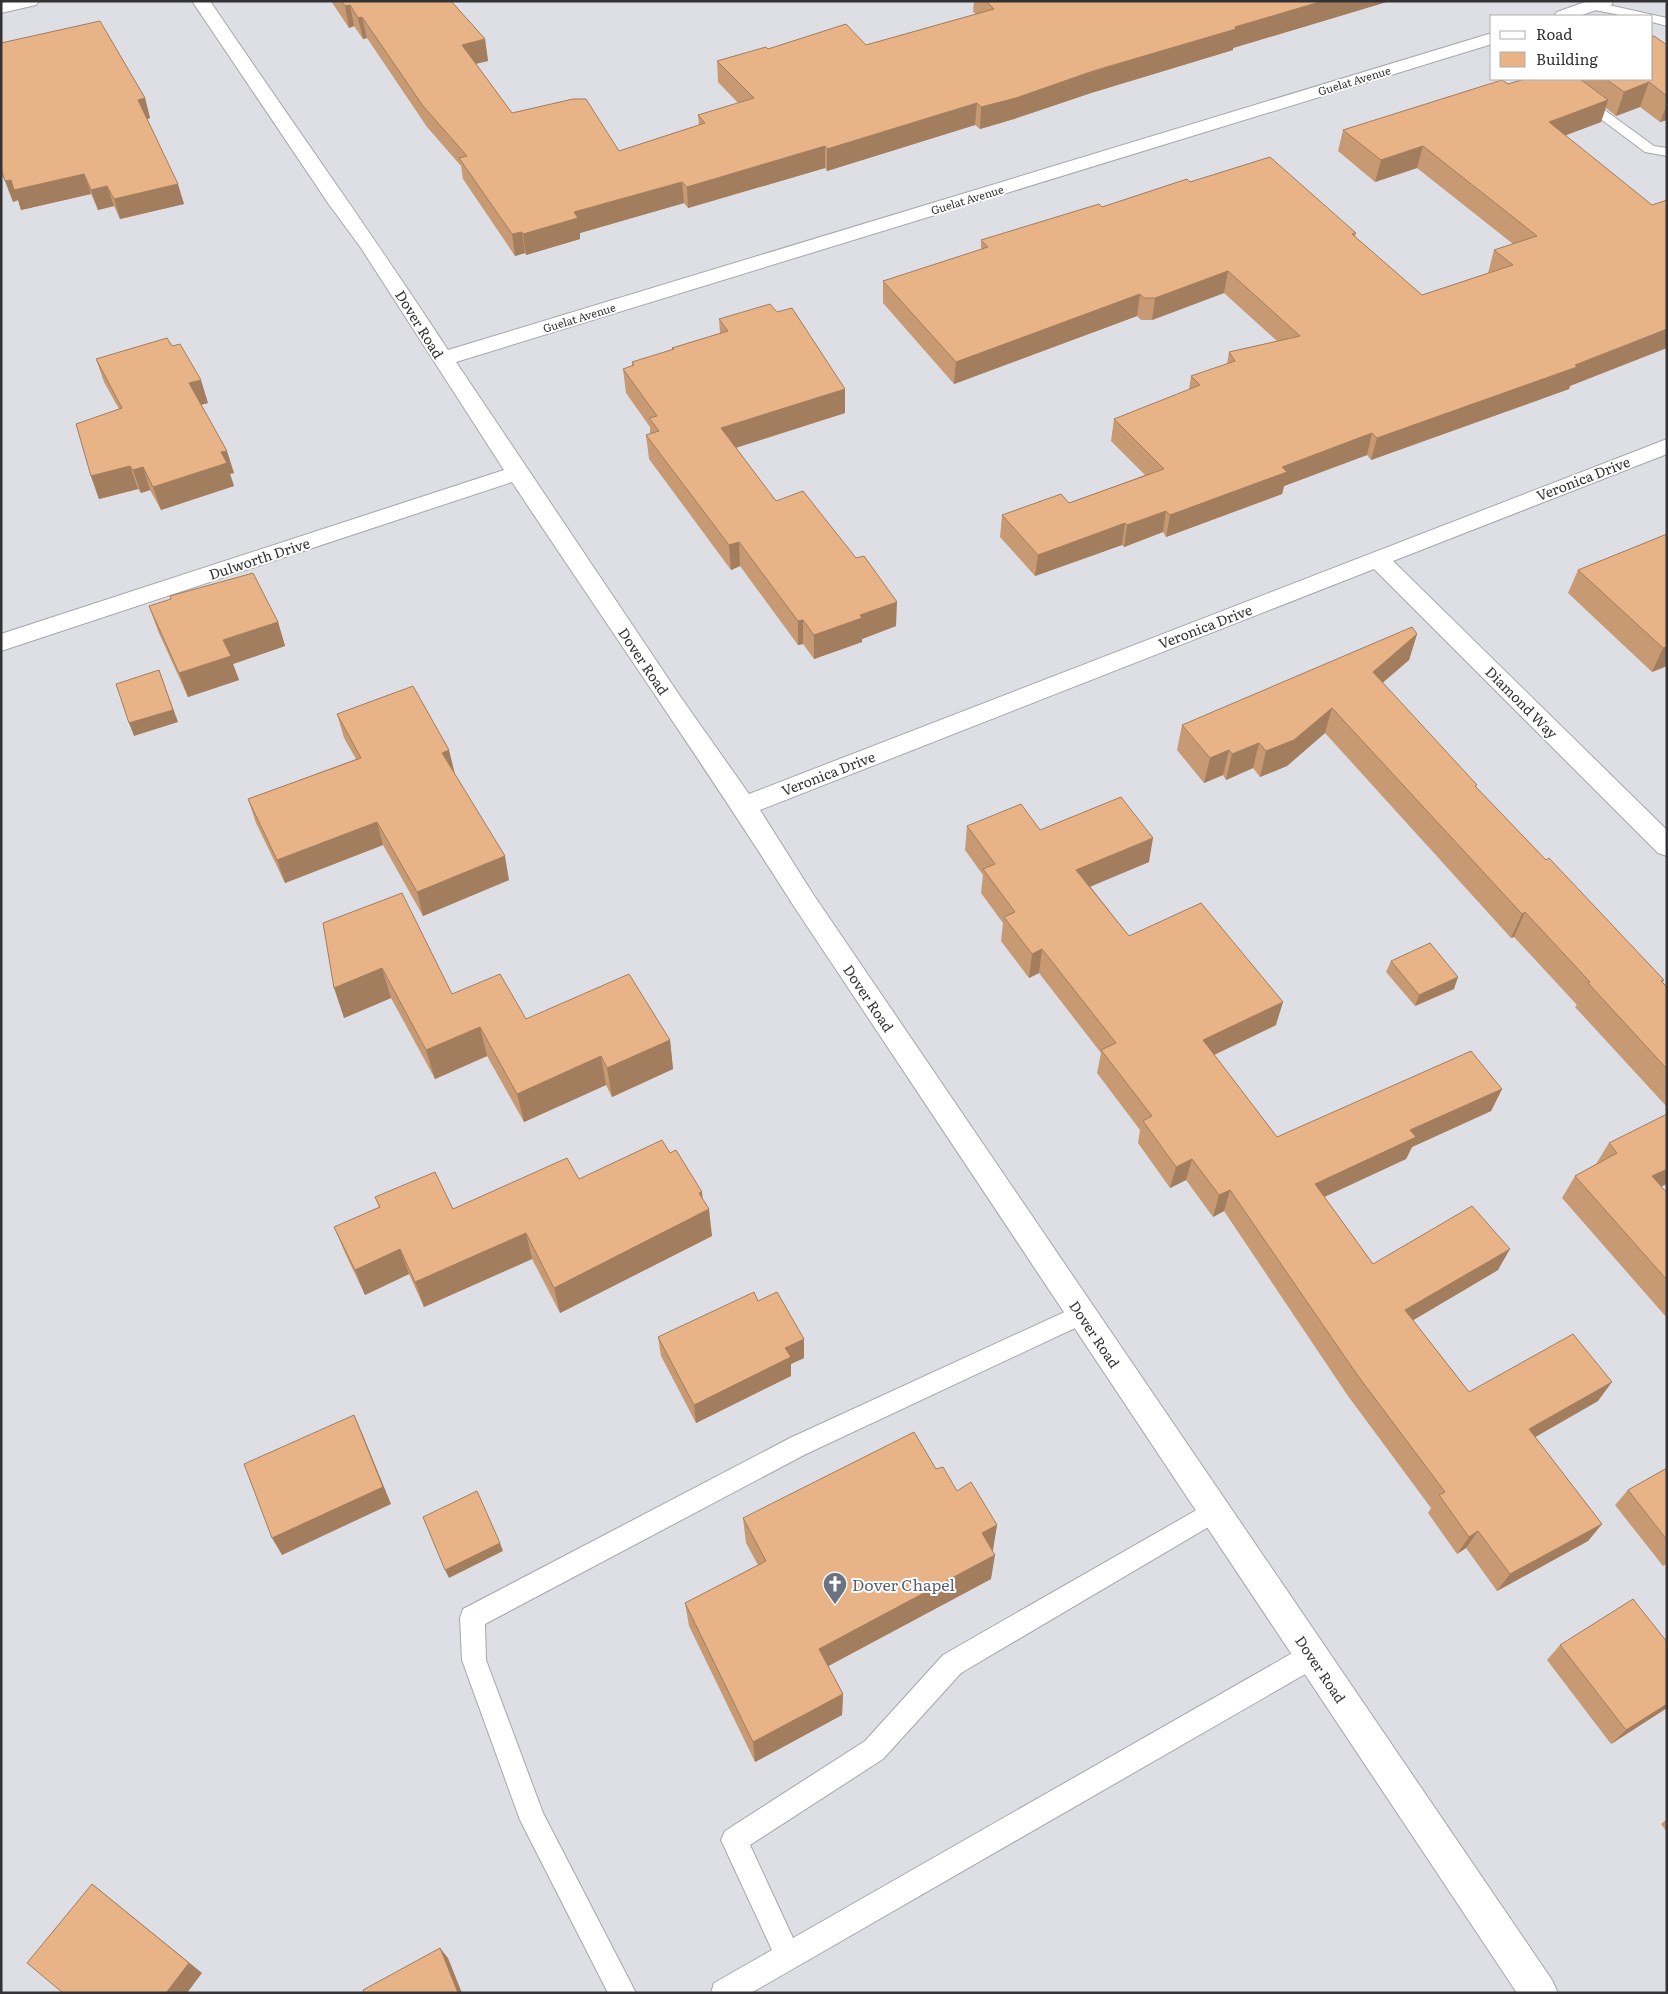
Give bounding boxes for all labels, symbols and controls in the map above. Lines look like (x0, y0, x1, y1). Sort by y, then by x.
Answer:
legend (1490, 15, 1653, 80)
text: Road (1536, 22, 1572, 45)
text: Building (1536, 47, 1598, 70)
street label: Guelat Avenue (1316, 61, 1393, 99)
street label: Guelat Avenue (929, 180, 1006, 218)
street label: Dover Road (391, 286, 449, 362)
street label: Guelat Avenue (541, 298, 618, 336)
street label: Veronica Drive (1533, 451, 1633, 505)
street label: Dulworth Drive (206, 532, 312, 584)
street label: Veronica Drive (1155, 599, 1255, 653)
street label: Dover Road (614, 623, 674, 699)
street label: Diamond Way (1481, 661, 1563, 743)
street label: Veronica Drive (778, 746, 878, 800)
street label: Dover Road (839, 960, 899, 1036)
street label: Dover Road (1065, 1296, 1125, 1372)
church icon: Dover Chapel (822, 1571, 848, 1605)
place label: Dover Chapel (852, 1572, 955, 1596)
street label: Dover Road (1291, 1631, 1351, 1707)

